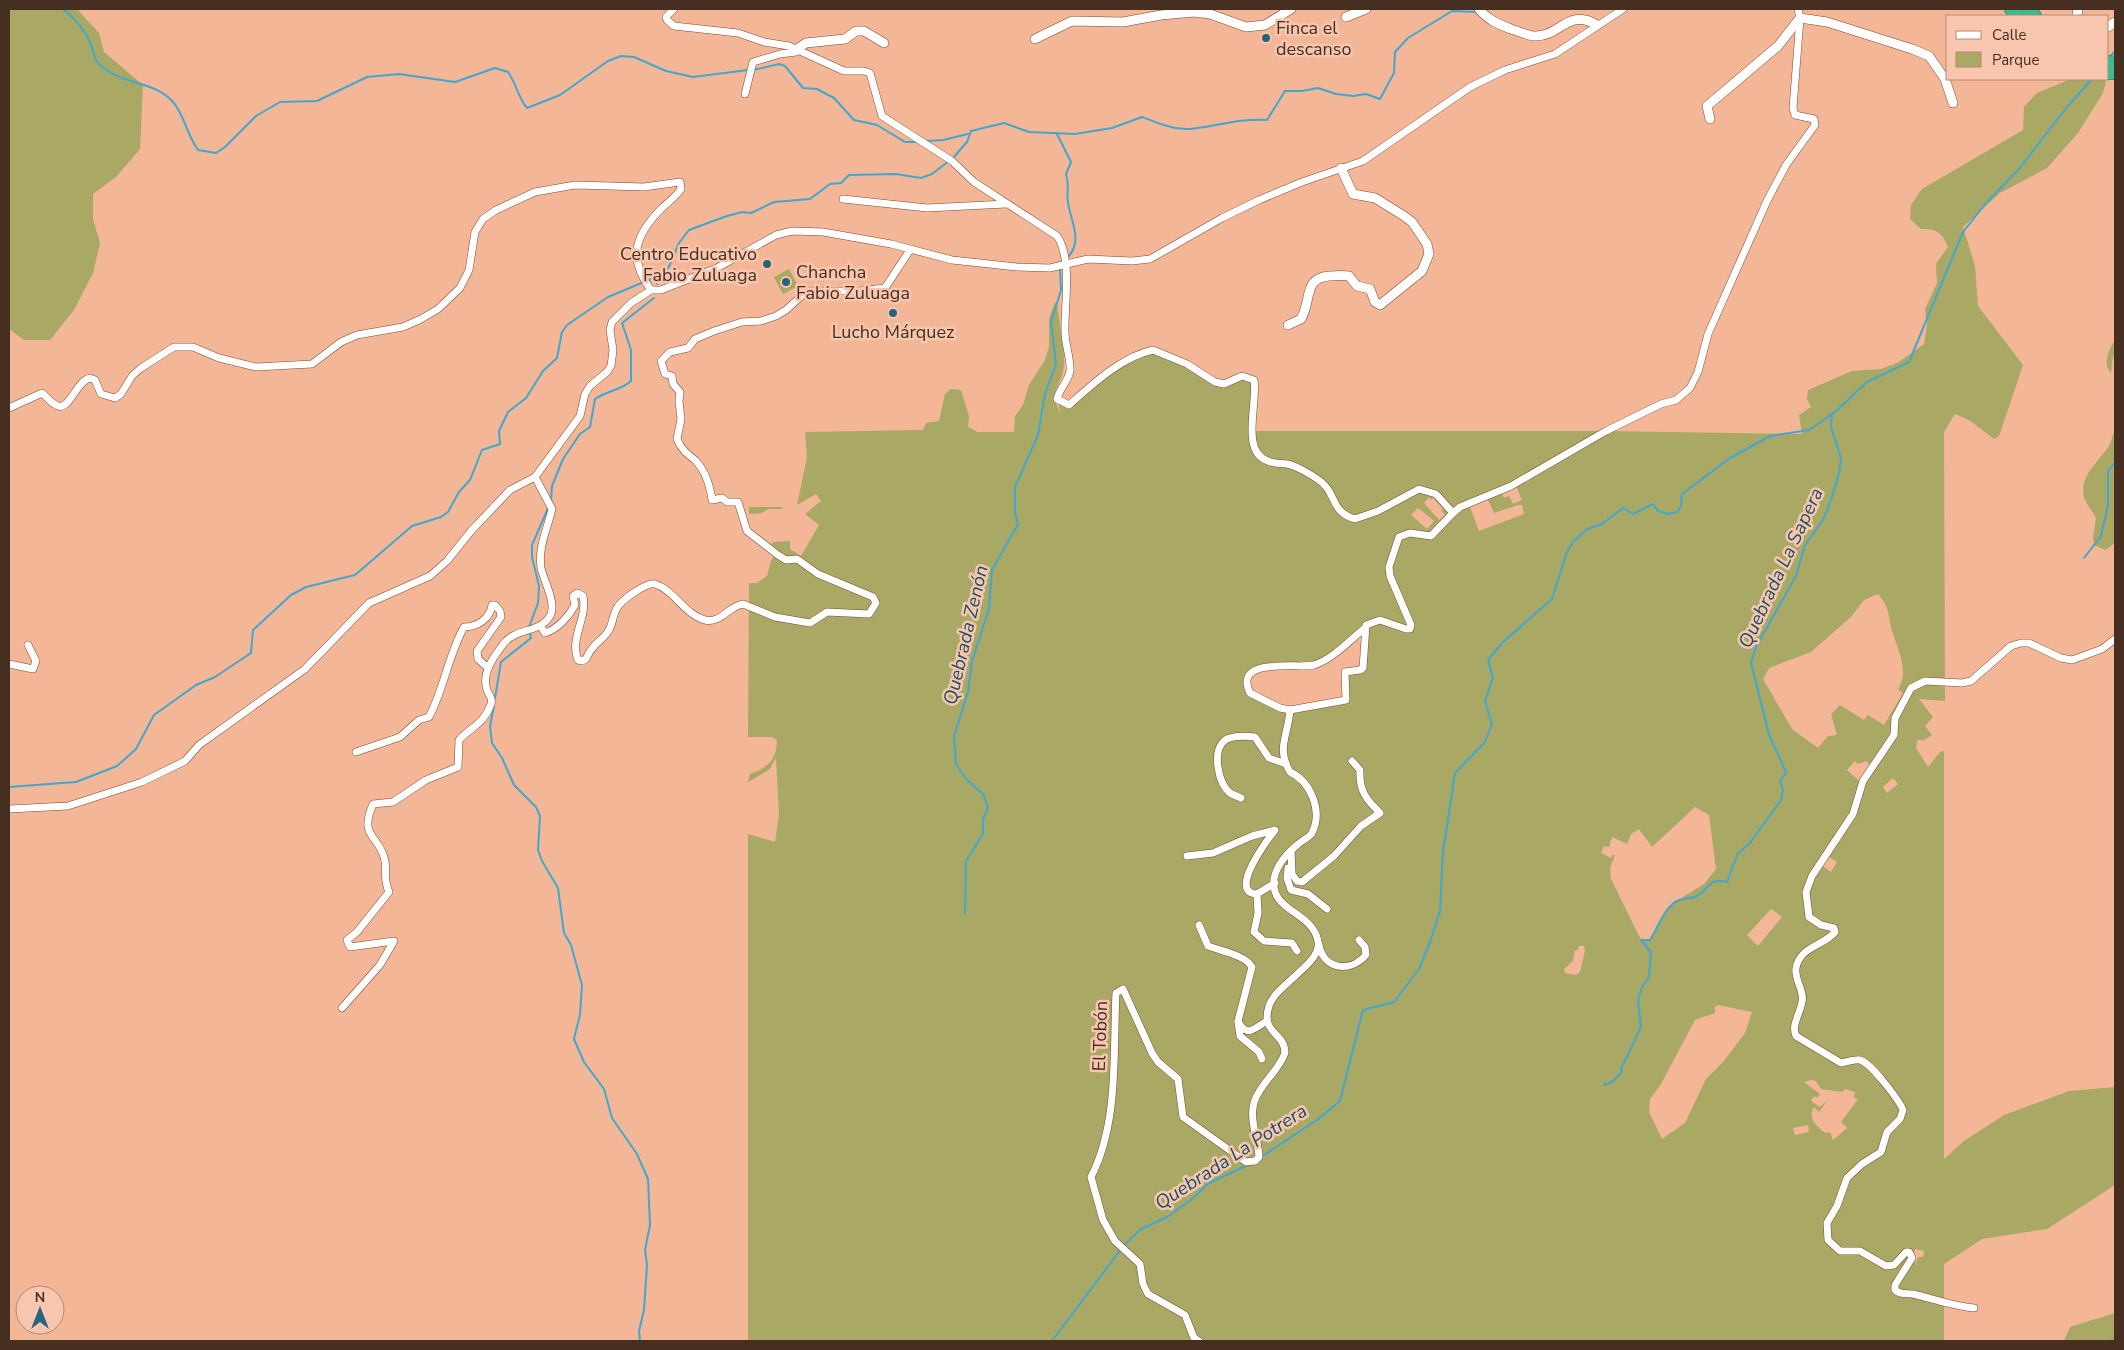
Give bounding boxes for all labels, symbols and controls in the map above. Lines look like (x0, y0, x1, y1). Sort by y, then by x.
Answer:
legend (1946, 15, 2109, 80)
place label: Finca el descanso (1276, 16, 1351, 61)
text: Calle (1992, 25, 2027, 45)
marker: Finca el descanso (1260, 32, 1272, 44)
text: Parque (1992, 50, 2040, 70)
place label: Centro Educativo Fabio Zuluaga (620, 242, 757, 287)
marker: Centro Educativo Fabio Zuluaga (761, 258, 773, 270)
place label: Chancha Fabio Zuluaga (796, 260, 910, 305)
marker: Chancha Fabio Zuluaga (780, 276, 792, 288)
marker: Lucho Márquez (887, 307, 899, 319)
place label: Lucho Márquez (832, 320, 954, 344)
water label: Quebrada La Sapera (1732, 484, 1830, 652)
water label: Quebrada Zenón (937, 563, 995, 707)
street label: El Tobón (1087, 1000, 1113, 1072)
water label: Quebrada La Potrera (1150, 1098, 1312, 1216)
north arrow (15, 1285, 65, 1335)
text: N (35, 1288, 45, 1307)

